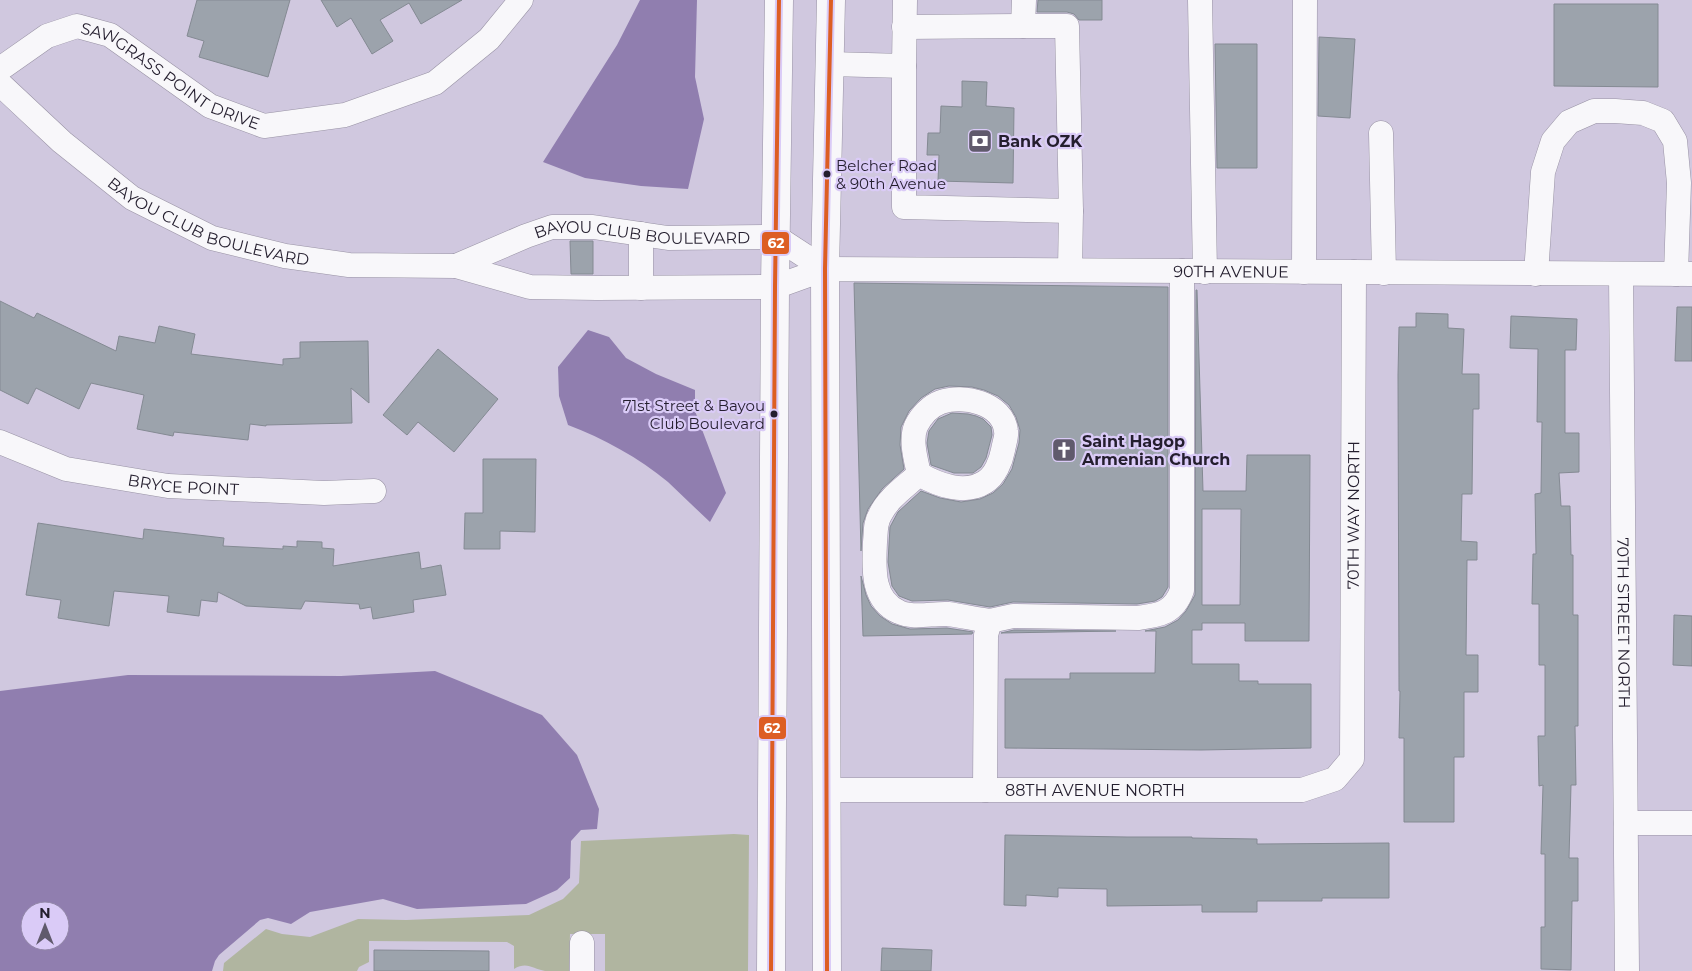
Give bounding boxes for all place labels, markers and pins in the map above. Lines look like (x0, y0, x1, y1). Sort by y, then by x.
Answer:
bank icon: Bank OZK (967, 128, 993, 154)
place label: Bank OZK (998, 132, 1083, 151)
place label: Belcher Road & 90th Avenue (836, 156, 946, 193)
marker: Belcher Road & 90th Avenue (822, 169, 832, 179)
place label: 71st Street & Bayou Club Boulevard (623, 396, 765, 433)
marker: 71st Street & Bayou Club Boulevard (769, 409, 779, 419)
place label: Saint Hagop Armenian Church (1081, 432, 1230, 469)
church icon: Saint Hagop Armenian Church (1051, 437, 1077, 463)

